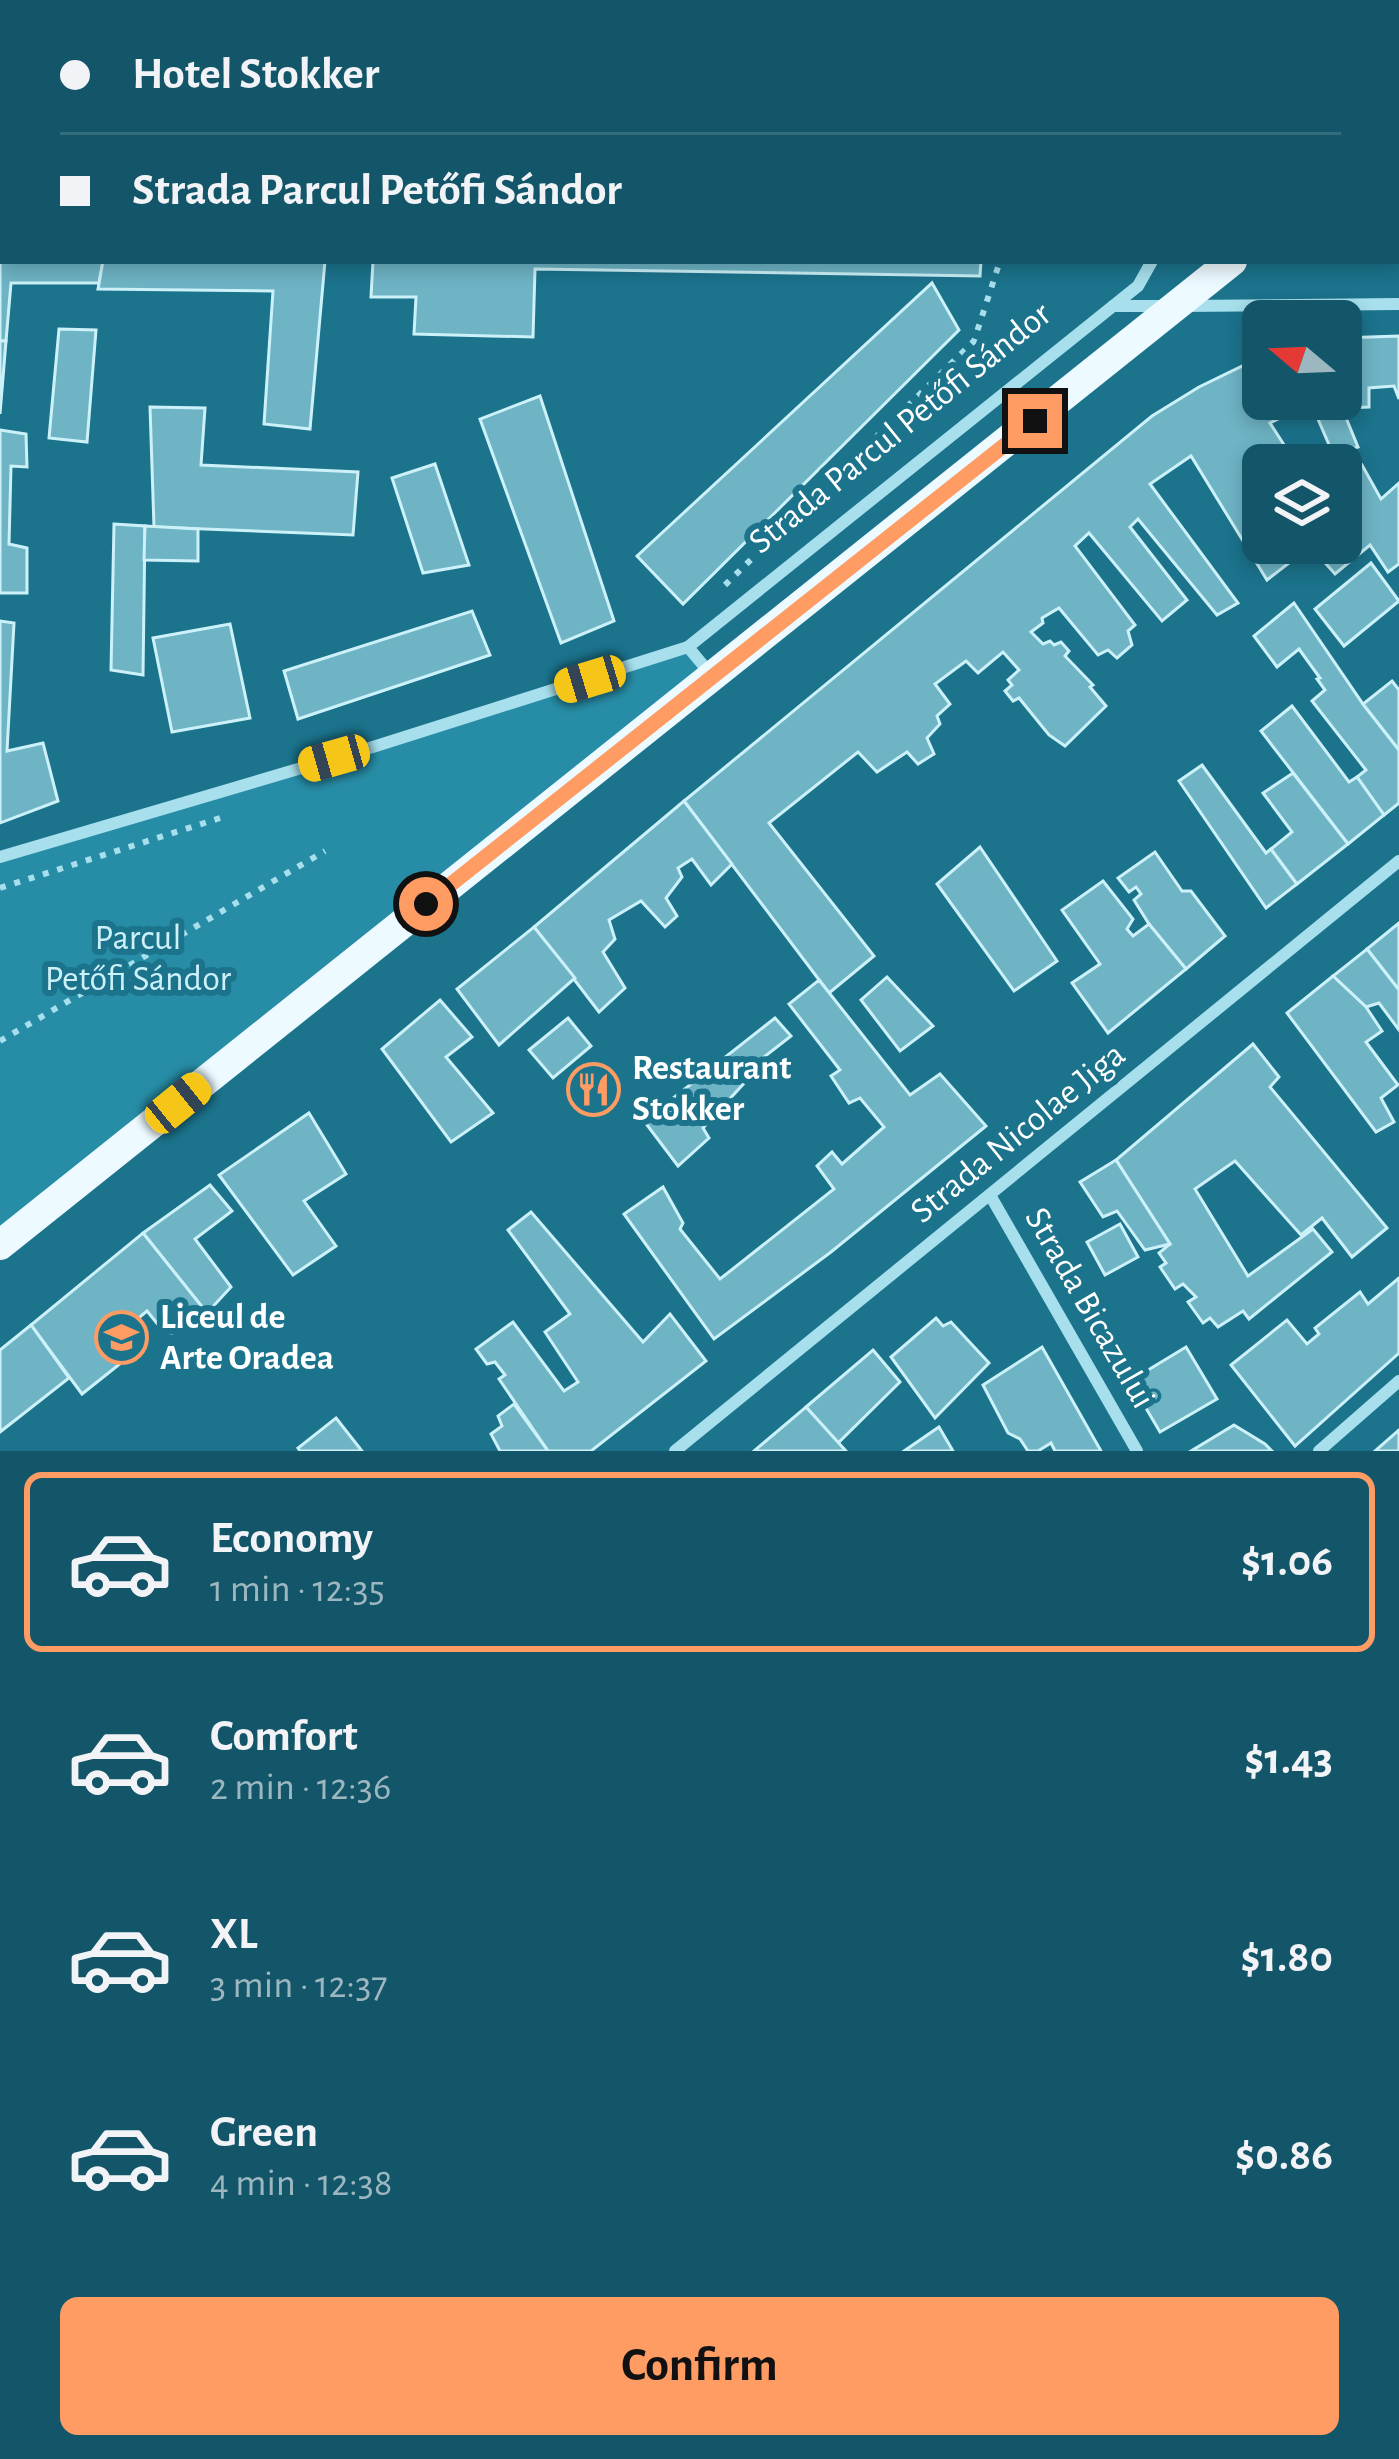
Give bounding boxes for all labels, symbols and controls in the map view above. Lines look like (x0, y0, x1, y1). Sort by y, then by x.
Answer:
text: Hotel Stokker (132, 52, 380, 97)
text: Strada Parcul Petőfi Sándor (132, 168, 622, 213)
street label: Strada Parcul Petőfi Sándor (742, 295, 1058, 561)
north arrow (1242, 300, 1362, 420)
map controls (1242, 300, 1362, 564)
route end (1008, 394, 1062, 448)
button: layers (1242, 444, 1362, 564)
car (550, 651, 630, 707)
car (294, 731, 374, 785)
route start (399, 877, 453, 931)
park label: Parcul Petőfi Sándor (45, 920, 232, 997)
street label: Strada Nicolae Jiga (904, 1036, 1132, 1230)
place label: Restaurant Stokker (632, 1050, 791, 1127)
restaurant icon: Restaurant Stokker (565, 1061, 621, 1117)
car (139, 1066, 217, 1140)
street label: Strada Bicazului (1018, 1202, 1162, 1414)
place label: Liceul de Arte Oradea (160, 1299, 334, 1376)
school or university icon: Liceul de Arte Oradea (93, 1310, 149, 1366)
icon: car (66, 1508, 174, 1616)
text: Economy (210, 1516, 373, 1561)
text: $1.06 (1241, 1539, 1333, 1584)
text: 1 min · 12:35 (210, 1570, 385, 1609)
icon: car (66, 1706, 174, 1814)
text: Comfort (210, 1714, 358, 1759)
text: $1.43 (1244, 1737, 1333, 1782)
text: 2 min · 12:36 (210, 1768, 391, 1807)
icon: car (66, 1904, 174, 2012)
text: XL (210, 1912, 258, 1957)
text: $1.80 (1241, 1935, 1333, 1980)
text: 3 min · 12:37 (210, 1966, 388, 2005)
icon: car (66, 2102, 174, 2210)
text: Green (210, 2110, 318, 2155)
text: $0.86 (1235, 2133, 1333, 2178)
text: 4 min · 12:38 (210, 2164, 392, 2203)
button: Confirm (60, 2297, 1339, 2435)

